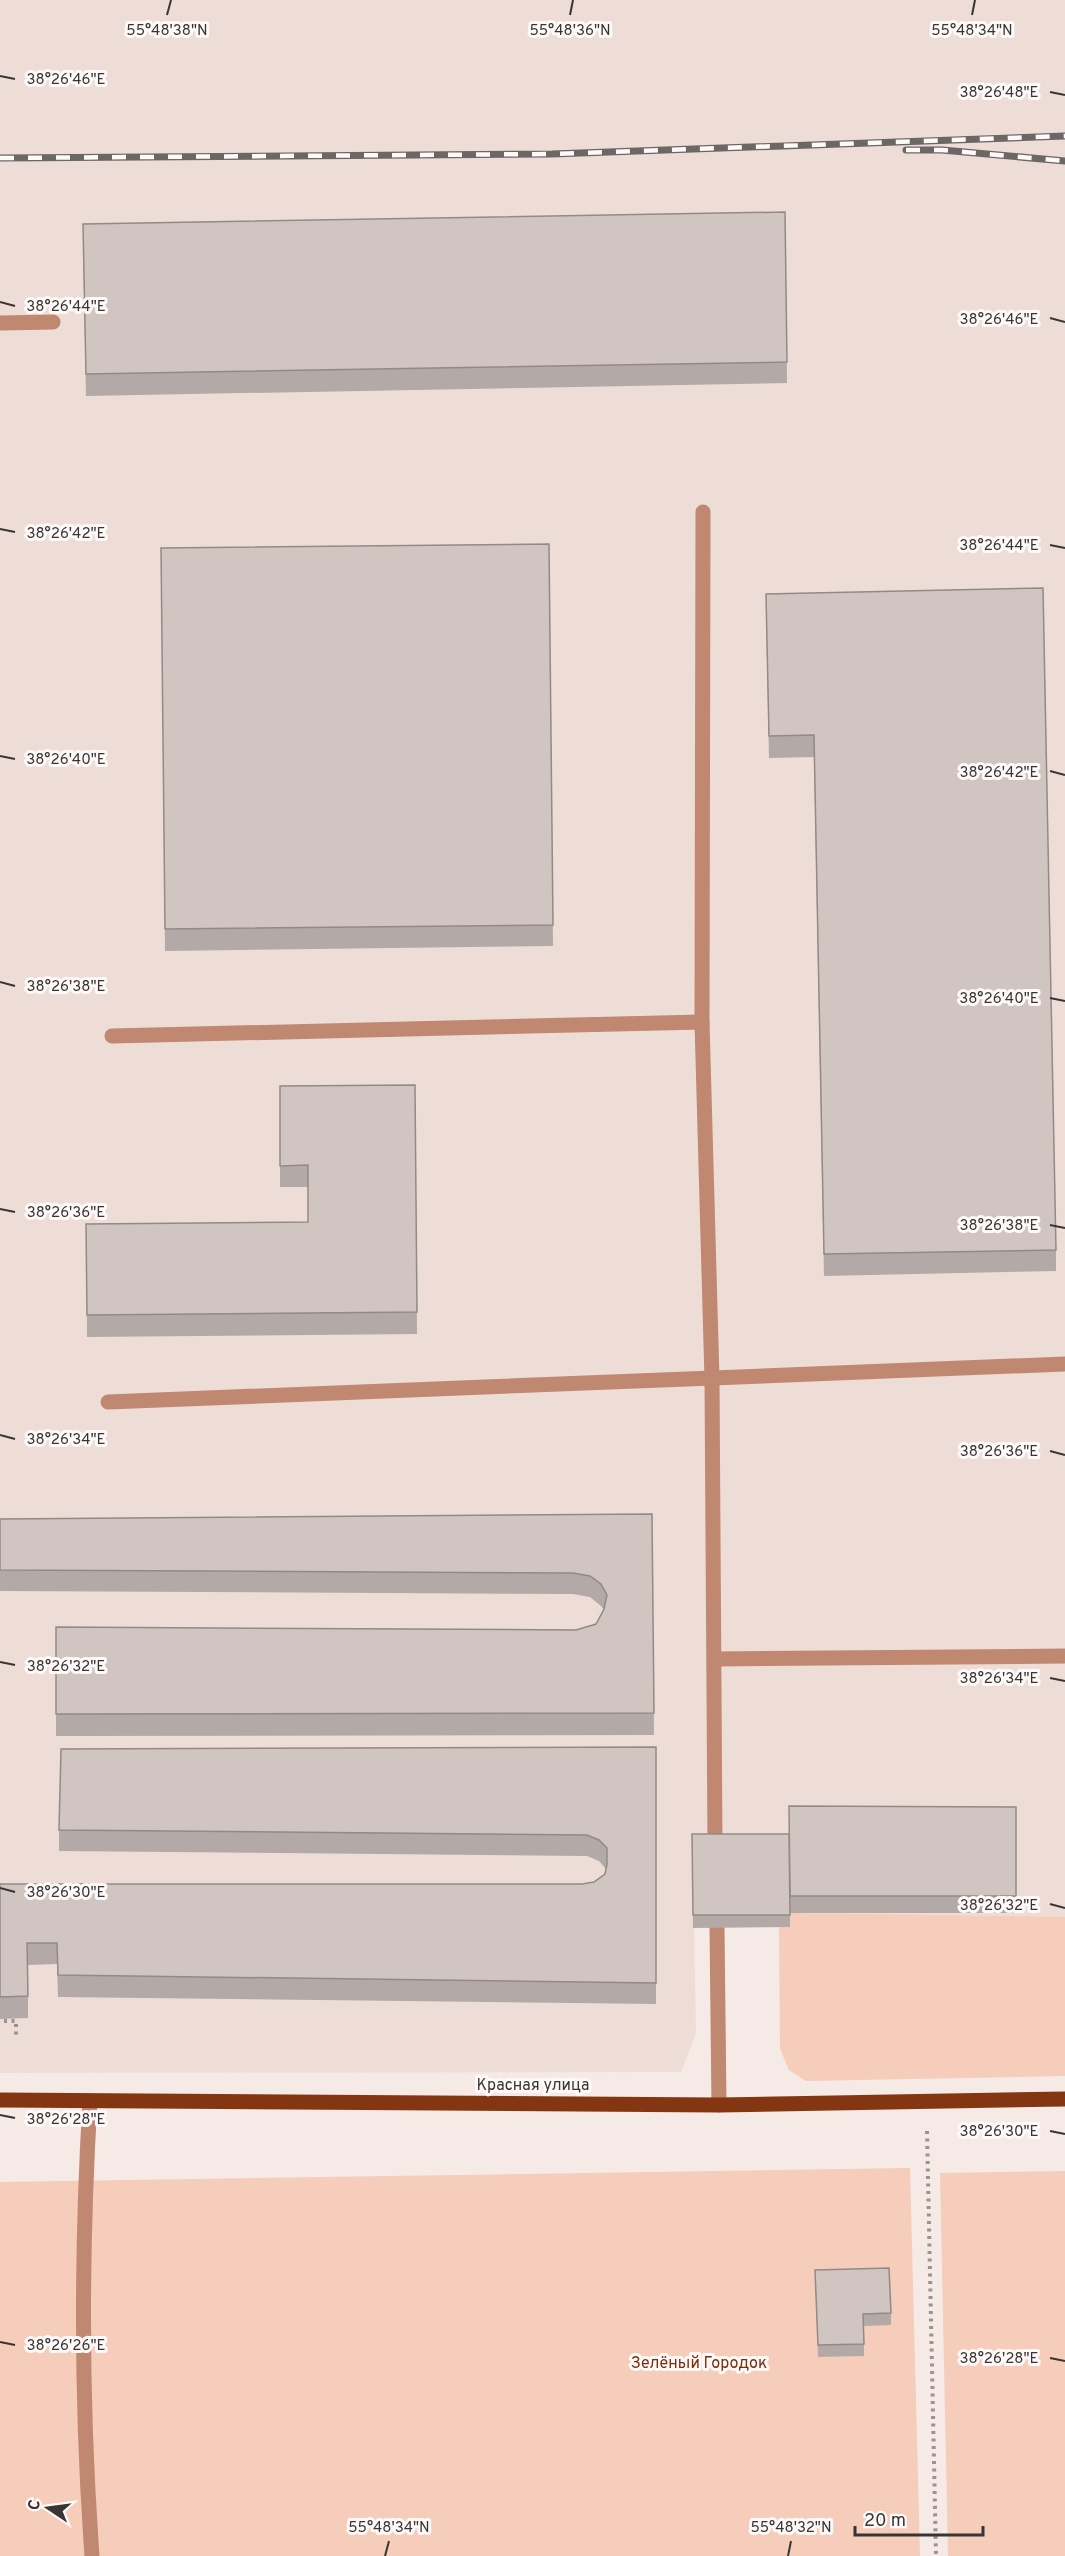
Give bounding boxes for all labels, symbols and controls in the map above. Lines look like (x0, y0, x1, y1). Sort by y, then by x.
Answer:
text: 55°48'38"N (126, 22, 208, 41)
text: 55°48'36"N (529, 22, 611, 41)
text: 55°48'34"N (931, 22, 1013, 41)
text: 38°26'46"E (27, 71, 105, 90)
text: 38°26'48"E (959, 84, 1039, 103)
text: 38°26'44"E (26, 298, 106, 317)
text: 38°26'46"E (960, 311, 1038, 330)
text: 38°26'42"E (26, 525, 106, 544)
text: 38°26'44"E (959, 537, 1039, 556)
text: 38°26'40"E (26, 751, 106, 770)
text: 38°26'42"E (959, 764, 1039, 783)
text: 38°26'38"E (27, 978, 105, 997)
text: 38°26'40"E (959, 990, 1039, 1009)
text: 38°26'36"E (27, 1204, 105, 1223)
text: 38°26'38"E (960, 1217, 1038, 1236)
text: 38°26'34"E (26, 1431, 106, 1450)
text: 38°26'36"E (960, 1443, 1038, 1462)
text: 38°26'32"E (27, 1658, 105, 1677)
text: 38°26'34"E (959, 1670, 1039, 1689)
text: 38°26'30"E (26, 1884, 106, 1903)
text: 38°26'32"E (960, 1897, 1038, 1916)
street label: Красная улица (476, 2076, 590, 2096)
text: 38°26'28"E (26, 2111, 106, 2130)
text: 38°26'30"E (959, 2123, 1039, 2142)
text: 38°26'26"E (27, 2337, 105, 2356)
text: 38°26'28"E (959, 2350, 1039, 2369)
park label: Зелёный Городок (631, 2354, 767, 2374)
north arrow (18, 2478, 78, 2538)
text: С (24, 2498, 46, 2512)
scale bar (855, 2499, 982, 2537)
text: 20 m (864, 2510, 906, 2533)
text: 55°48'34"N (348, 2519, 430, 2538)
text: 55°48'32"N (750, 2519, 832, 2538)

